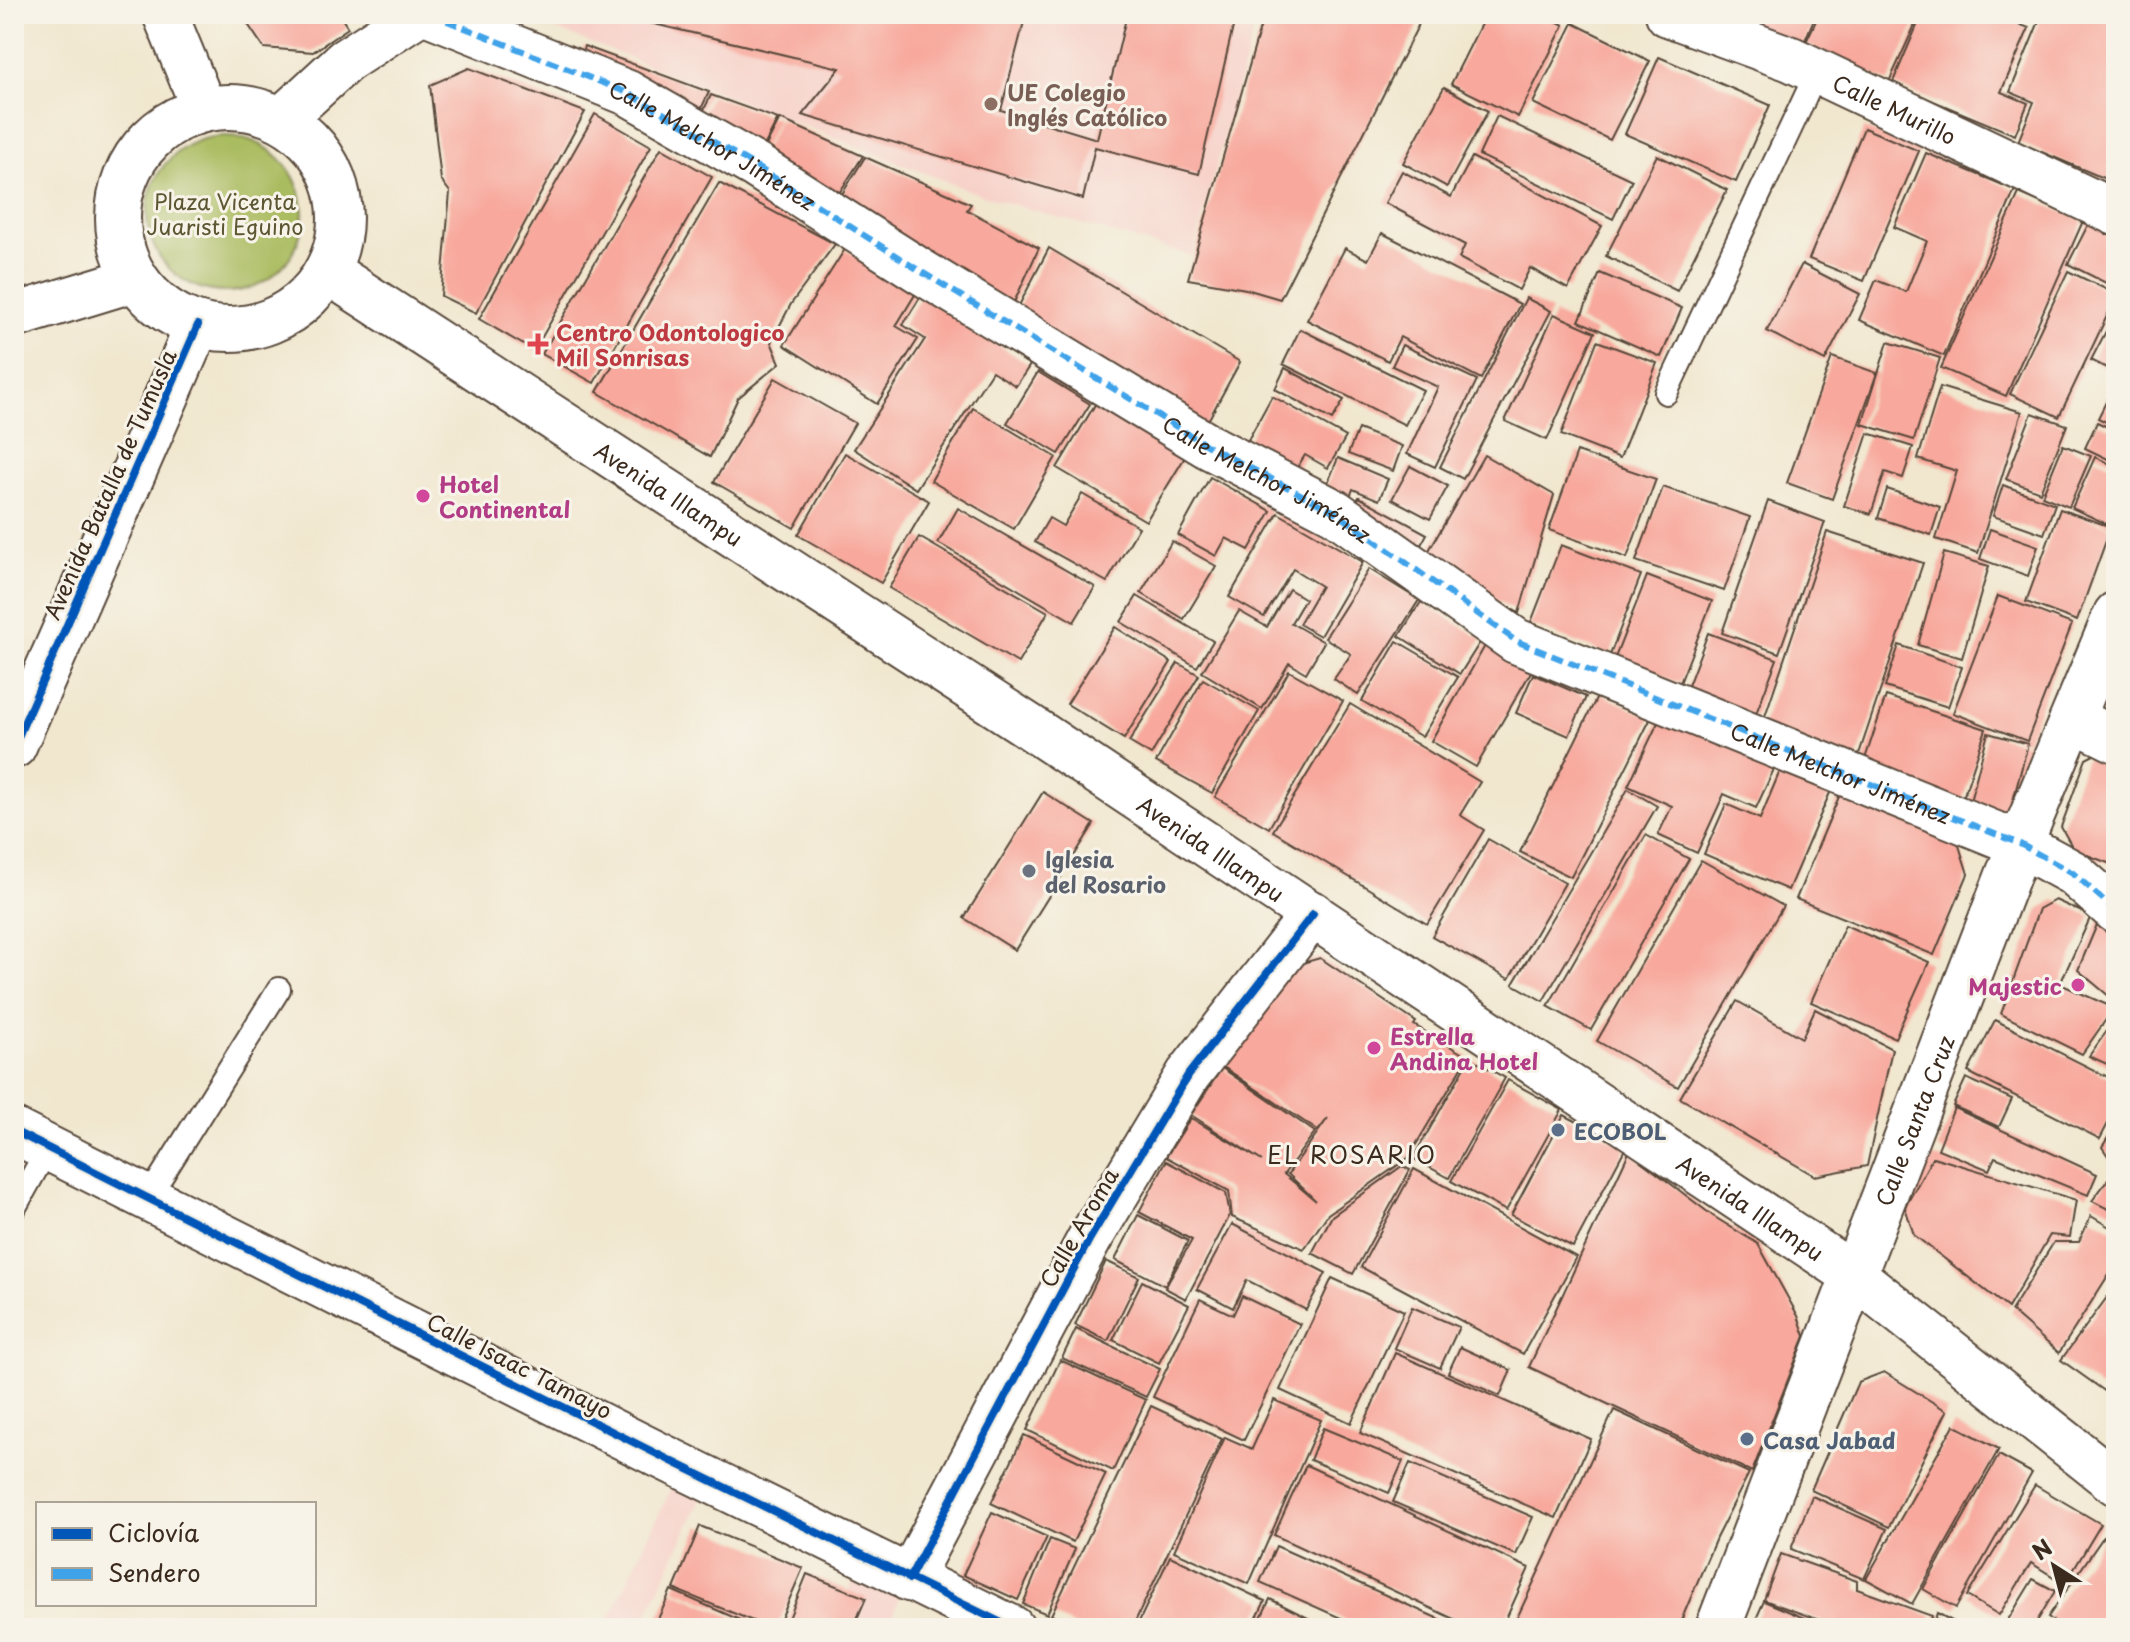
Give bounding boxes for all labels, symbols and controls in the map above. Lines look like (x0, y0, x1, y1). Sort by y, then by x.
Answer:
street label: Calle Murillo (1828, 65, 1962, 152)
street label: Calle Melchor Jiménez (605, 71, 823, 217)
place label: UE Colegio Inglés Católico (1007, 75, 1167, 133)
marker: UE Colegio Inglés Católico (982, 95, 1000, 113)
park label: Plaza Vicenta Juaristi Eguino (147, 184, 303, 242)
place label: Centro Odontologico Mil Sonrisas (556, 315, 785, 373)
marker: Centro Odontologico Mil Sonrisas (527, 333, 549, 355)
street label: Avenida Batalla de Tumusla (34, 343, 184, 624)
street label: Calle Melchor Jiménez (1157, 406, 1379, 550)
street label: Avenida Illampu (589, 433, 750, 553)
place label: Hotel Continental (439, 467, 570, 525)
marker: Hotel Continental (414, 487, 432, 505)
street label: Calle Melchor Jiménez (1726, 713, 1956, 831)
street label: Avenida Illampu (1131, 787, 1292, 909)
place label: Iglesia del Rosario (1045, 842, 1166, 900)
marker: Iglesia del Rosario (1020, 862, 1038, 880)
place label: Majestic (1968, 969, 2062, 1002)
marker: Majestic (2069, 976, 2087, 994)
place label: Estrella Andina Hotel (1390, 1019, 1538, 1077)
street label: Calle Santa Cruz (1866, 1030, 1961, 1210)
marker: Estrella Andina Hotel (1365, 1039, 1383, 1057)
place label: ECOBOL (1574, 1114, 1667, 1147)
marker: ECOBOL (1549, 1121, 1567, 1139)
district label: EL ROSARIO (1267, 1136, 1437, 1172)
street label: Avenida Illampu (1671, 1146, 1831, 1268)
street label: Calle Aroma (1030, 1161, 1126, 1293)
street label: Calle Isaac Tamayo (422, 1304, 618, 1426)
place label: Casa Jabad (1763, 1423, 1895, 1456)
marker: Casa Jabad (1738, 1430, 1756, 1448)
legend (36, 1502, 316, 1606)
text: Ciclovía (108, 1514, 199, 1550)
north arrow (2014, 1526, 2094, 1606)
text: N (2025, 1530, 2058, 1567)
text: Sendero (108, 1554, 200, 1590)

